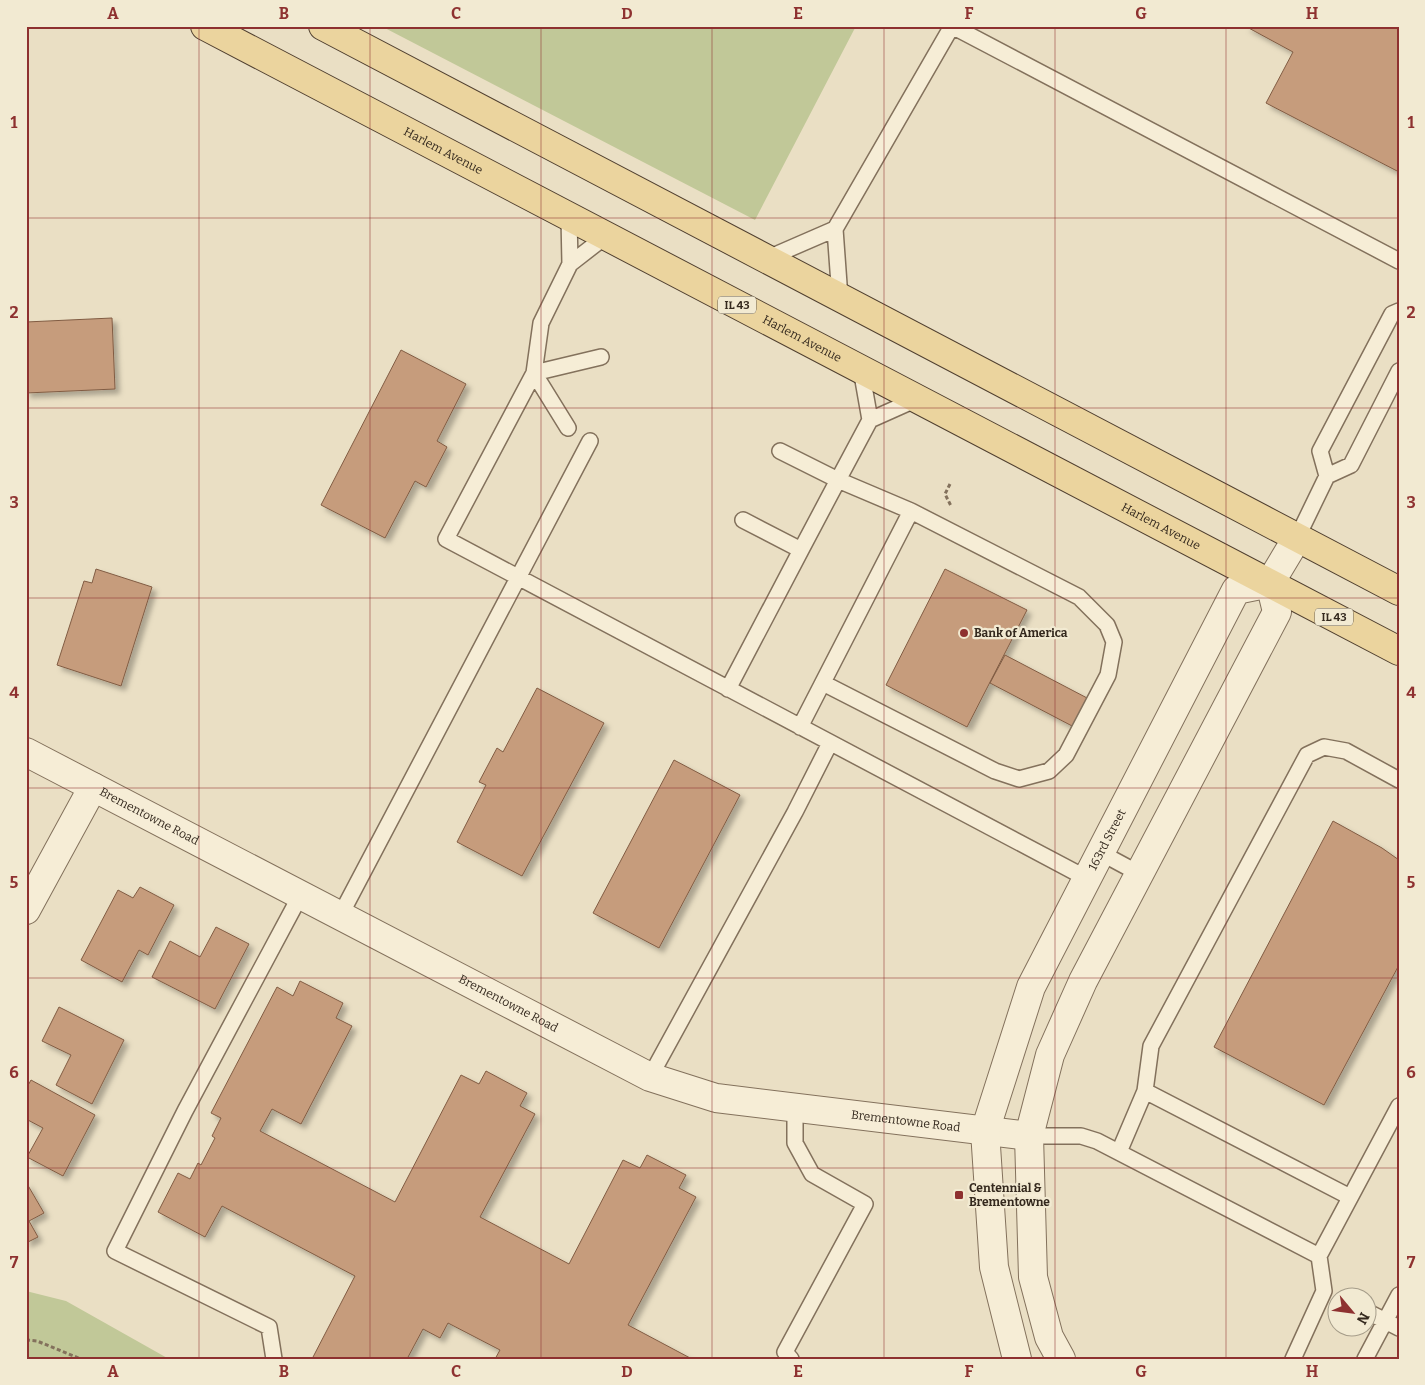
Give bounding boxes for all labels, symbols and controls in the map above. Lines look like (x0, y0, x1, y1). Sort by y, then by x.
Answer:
text: A (107, 4, 119, 23)
text: B (279, 4, 289, 23)
text: C (451, 4, 461, 23)
text: D (621, 4, 633, 23)
text: E (793, 4, 803, 23)
text: F (965, 4, 974, 23)
text: G (1135, 4, 1147, 23)
text: H (1306, 4, 1319, 23)
text: 1 (11, 113, 18, 132)
text: 1 (1408, 113, 1415, 132)
street label: Harlem Avenue (401, 124, 485, 177)
road number: IL 43 (718, 296, 756, 314)
text: 2 (9, 303, 19, 322)
text: 2 (1406, 303, 1416, 322)
street label: Harlem Avenue (760, 312, 844, 365)
text: 3 (9, 493, 19, 512)
text: 3 (1406, 493, 1416, 512)
street label: Harlem Avenue (1119, 500, 1203, 553)
road number: IL 43 (1315, 608, 1353, 626)
place label: Bank of America (974, 626, 1068, 640)
marker: Bank of America (958, 627, 970, 639)
text: 4 (9, 683, 19, 702)
text: 4 (1406, 683, 1416, 702)
street label: Brementowne Road (97, 785, 201, 848)
street label: 163rd Street (1085, 806, 1129, 873)
text: 5 (10, 873, 19, 892)
text: 5 (1407, 873, 1416, 892)
street label: Brementowne Road (456, 972, 561, 1035)
text: 6 (9, 1063, 19, 1082)
text: 6 (1406, 1063, 1416, 1082)
street label: Brementowne Road (850, 1107, 961, 1135)
place label: Centennial & Brementowne (969, 1181, 1050, 1209)
marker: Centennial & Brementowne (953, 1189, 965, 1201)
text: 7 (10, 1253, 19, 1272)
text: 7 (1407, 1253, 1416, 1272)
north arrow (1328, 1288, 1378, 1338)
text: N (1353, 1309, 1373, 1327)
text: A (107, 1362, 119, 1381)
text: B (279, 1362, 289, 1381)
text: C (451, 1362, 461, 1381)
text: D (621, 1362, 633, 1381)
text: E (793, 1362, 803, 1381)
text: F (965, 1362, 974, 1381)
text: G (1135, 1362, 1147, 1381)
text: H (1306, 1362, 1319, 1381)

